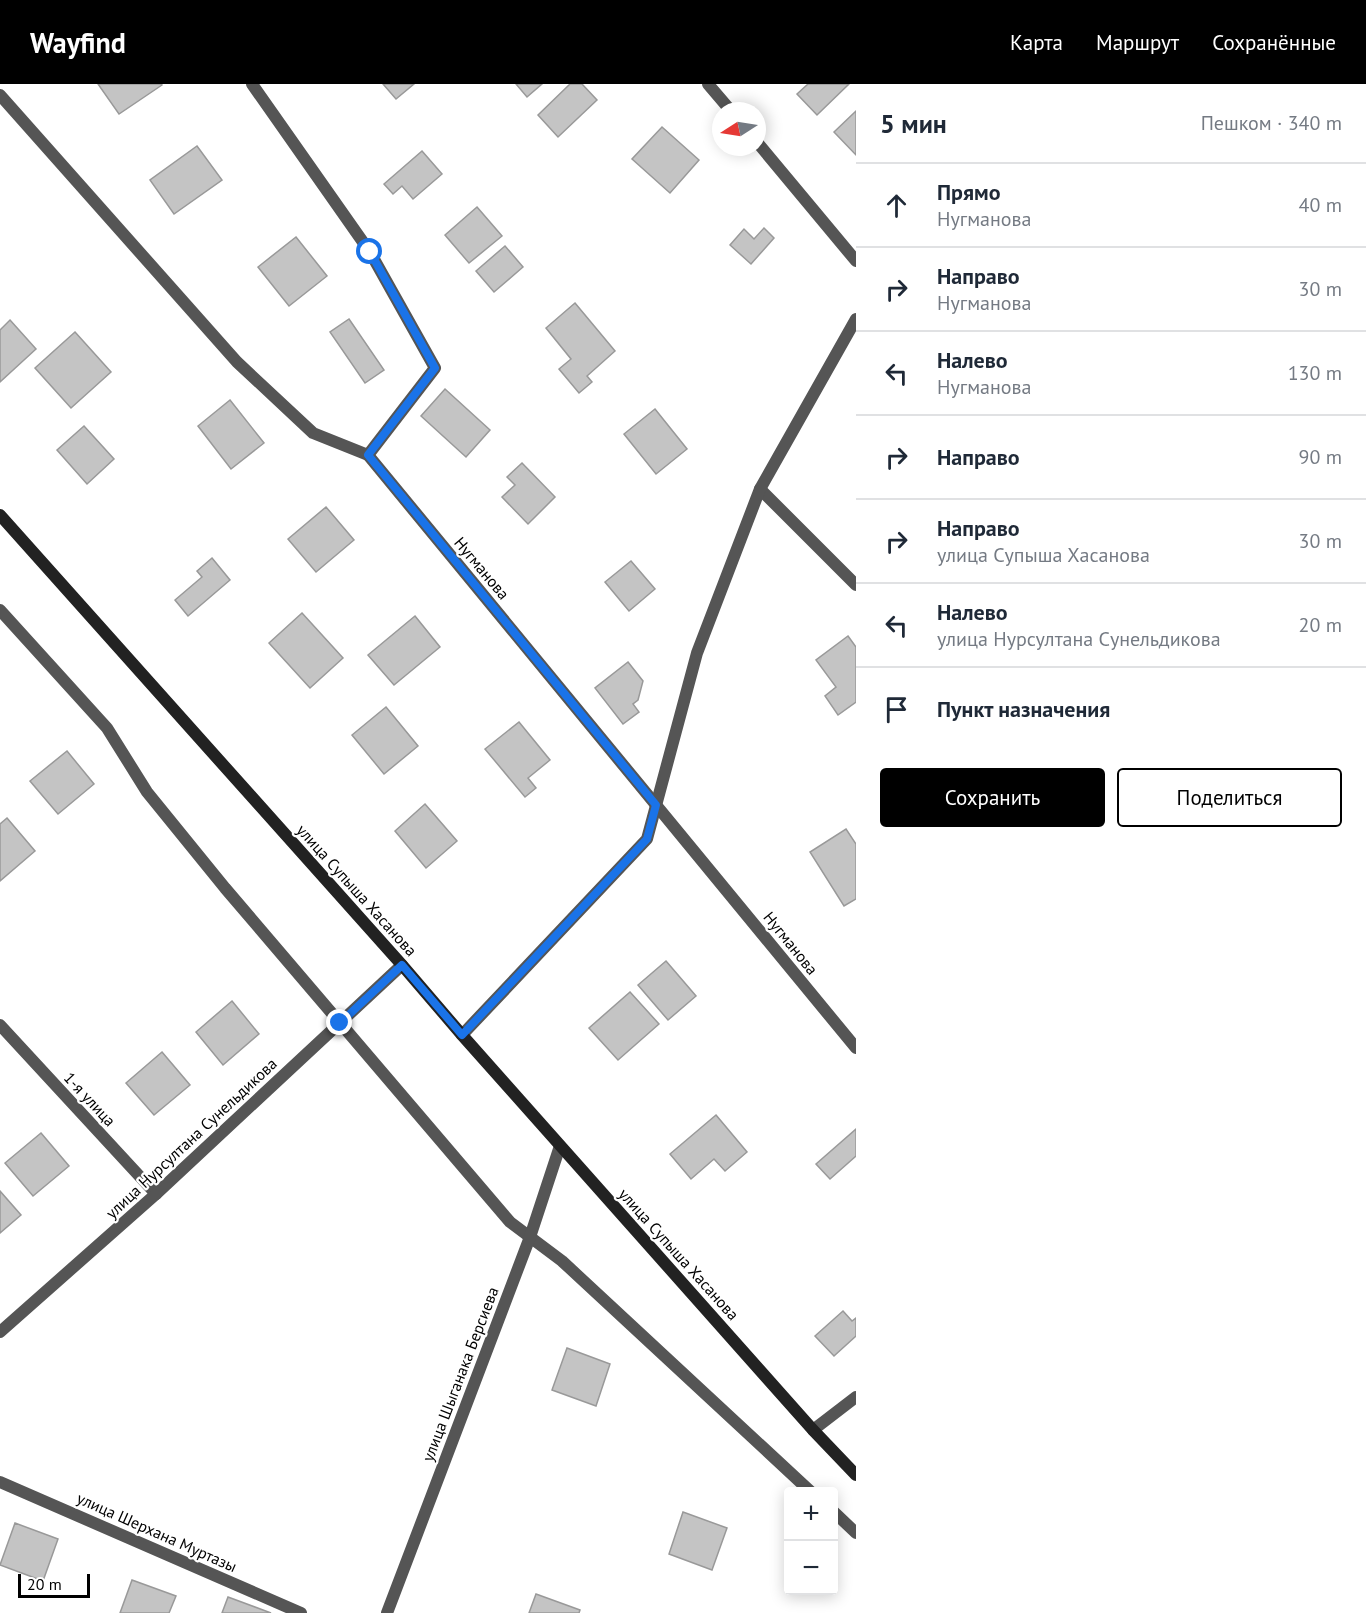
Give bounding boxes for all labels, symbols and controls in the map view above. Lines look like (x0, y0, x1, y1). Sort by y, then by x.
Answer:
text: Wayfind (30, 24, 126, 61)
text: Карта (1010, 29, 1063, 56)
text: Маршрут (1096, 29, 1179, 56)
text: Сохранённые (1212, 29, 1336, 56)
north arrow (712, 102, 766, 156)
text: 5 мин (880, 107, 947, 140)
text: Пешком · 340 m (1201, 110, 1342, 136)
text: Прямо (937, 178, 1000, 206)
icon: ahead (880, 189, 913, 222)
text: 40 m (1299, 192, 1342, 218)
text: Нугманова (937, 206, 1031, 232)
route start (356, 238, 382, 264)
text: Направо (937, 262, 1020, 290)
icon: right (880, 273, 913, 306)
text: 30 m (1299, 276, 1342, 302)
text: Нугманова (937, 290, 1031, 316)
text: Налево (937, 346, 1008, 374)
icon: left (880, 357, 913, 390)
text: 130 m (1288, 360, 1342, 386)
text: Нугманова (937, 374, 1031, 400)
icon: right (880, 441, 913, 474)
text: Направо (937, 443, 1020, 471)
text: 90 m (1299, 444, 1342, 470)
text: Направо (937, 514, 1020, 542)
icon: right (880, 525, 913, 558)
text: 30 m (1299, 528, 1342, 554)
street label: Нугманова (450, 533, 514, 603)
text: улица Супыша Хасанова (937, 542, 1150, 568)
text: Налево (937, 598, 1008, 626)
icon: left (880, 609, 913, 642)
text: 20 m (1299, 612, 1342, 638)
text: улица Нурсултана Сунельдикова (937, 626, 1221, 652)
icon: arrive (880, 693, 913, 726)
text: Пункт назначения (937, 695, 1110, 723)
button: Сохранить (880, 768, 1105, 827)
button: Поделиться (1117, 768, 1342, 827)
street label: улица Супыша Хасанова (293, 820, 421, 960)
street label: Нугманова (759, 907, 823, 979)
route end (326, 1009, 352, 1035)
street label: улица Нурсултана Сунельдикова (101, 1053, 281, 1223)
street label: 1-я улица (60, 1068, 120, 1130)
street label: улица Супыша Хасанова (615, 1184, 743, 1324)
street label: улица Шыганака Берсиева (417, 1284, 503, 1464)
map controls (784, 1487, 838, 1595)
button: + (784, 1487, 838, 1541)
street label: улица Шерхана Муртазы (74, 1488, 240, 1576)
button: − (784, 1541, 838, 1595)
scale bar (18, 1571, 90, 1598)
text: 20 m (27, 1574, 62, 1594)

